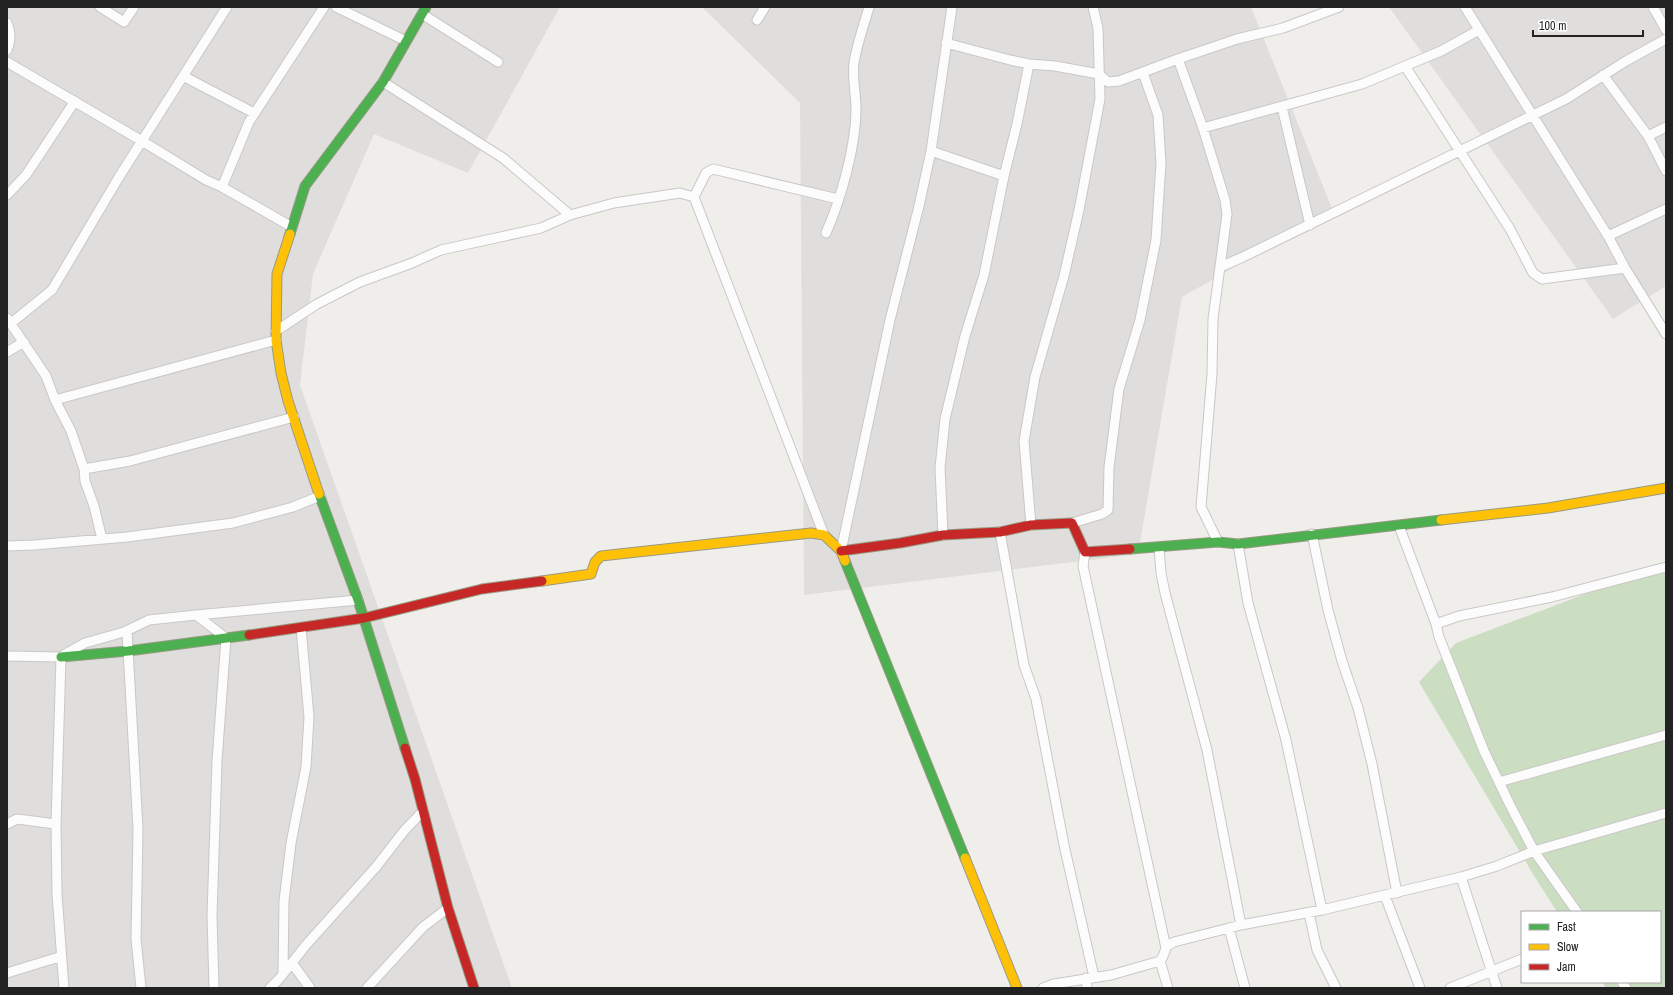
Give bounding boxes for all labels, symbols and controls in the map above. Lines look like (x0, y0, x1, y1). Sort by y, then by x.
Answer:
scale bar (1533, 12, 1643, 38)
text: 100 m (1539, 18, 1566, 34)
legend (1521, 911, 1661, 983)
text: Fast (1557, 919, 1576, 935)
text: Slow (1557, 939, 1579, 955)
text: Jam (1557, 959, 1576, 975)

